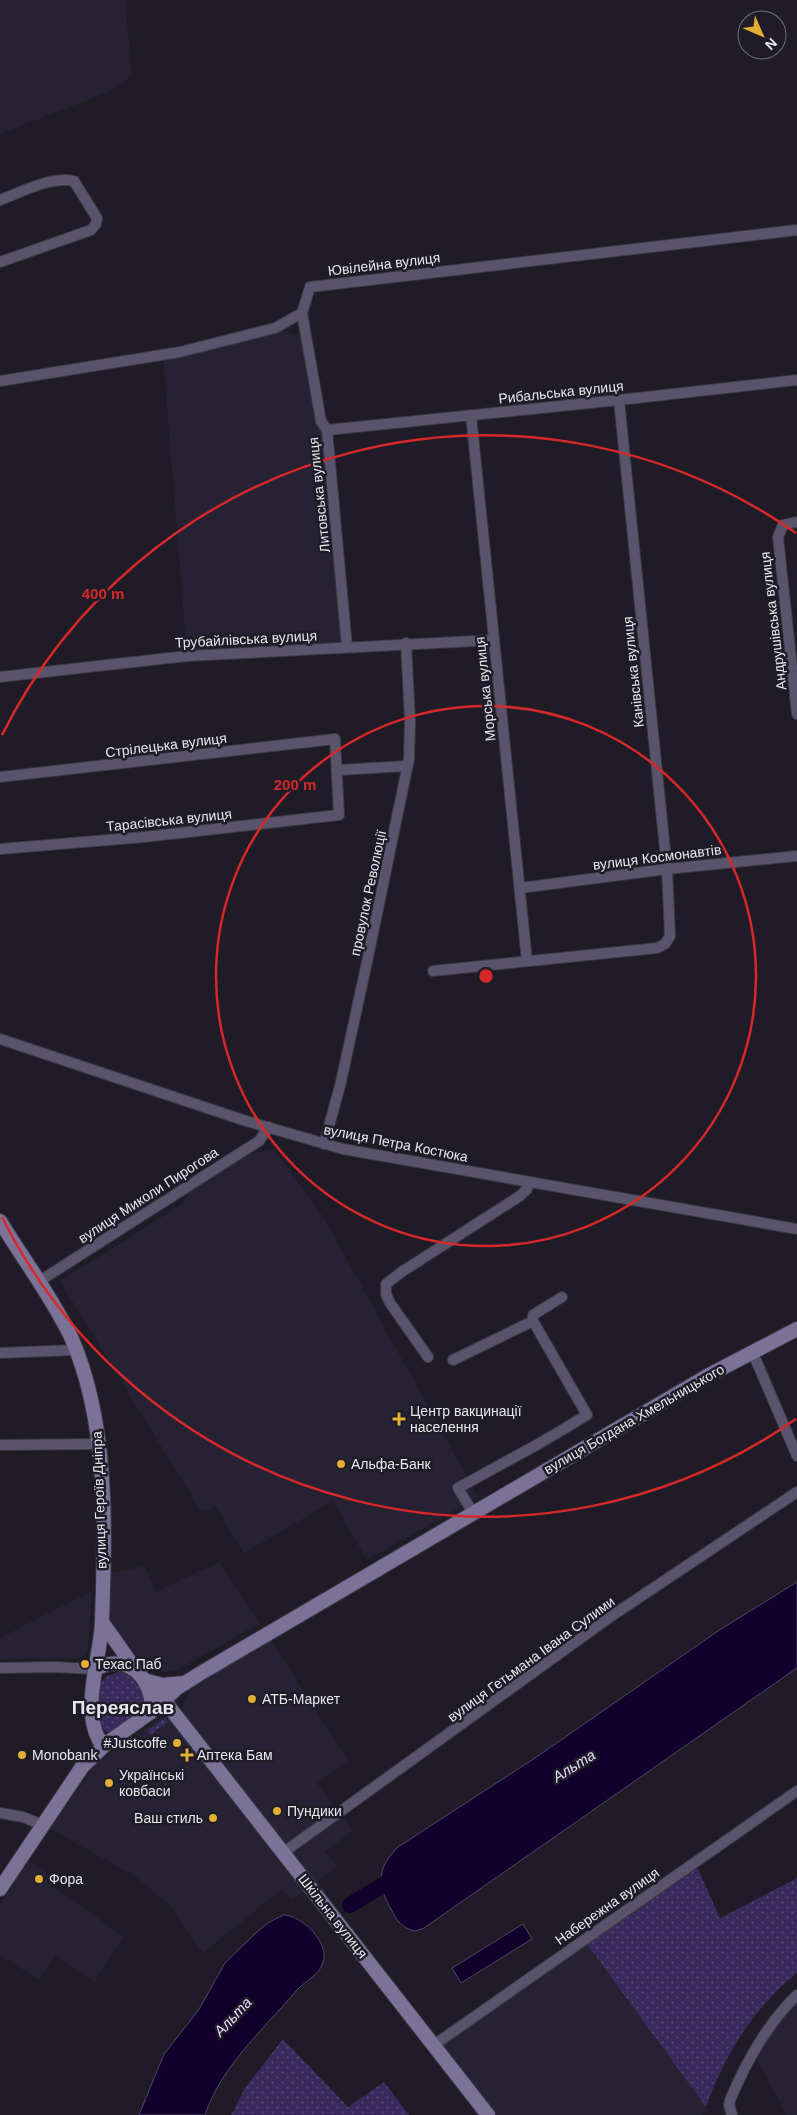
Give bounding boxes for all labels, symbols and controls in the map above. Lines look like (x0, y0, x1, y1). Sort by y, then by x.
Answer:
north arrow (737, 10, 787, 60)
text: N (762, 35, 780, 53)
street label: Ювілейна вулиця (327, 249, 441, 279)
street label: Рибальська вулиця (498, 377, 624, 407)
street label: Литовська вулиця (305, 436, 333, 554)
street label: Андрушівська вулиця (757, 551, 789, 691)
text: 400 m (82, 585, 124, 602)
street label: Канівська вулиця (619, 616, 647, 728)
street label: Трубайлівська вулиця (175, 627, 317, 651)
street label: Морська вулиця (472, 636, 498, 742)
street label: Стрілецька вулиця (104, 730, 228, 760)
text: 200 m (274, 776, 316, 793)
street label: Тарасівська вулиця (105, 805, 233, 835)
street label: провулок Революції (347, 829, 389, 957)
street label: вулиця Космонавтів (592, 841, 722, 873)
centre of rings (477, 967, 495, 985)
street label: вулиця Петра Костюка (323, 1121, 470, 1165)
street label: вулиця Миколи Пирогова (75, 1144, 221, 1246)
street label: вулиця Богдана Хмельницького (541, 1361, 727, 1477)
place label: Центр вакцинації населення (410, 1403, 522, 1435)
marker: Центр вакцинації населення (392, 1412, 406, 1426)
street label: вулиця Героїв Дніпра (89, 1431, 109, 1569)
place label: Альфа-Банк (351, 1456, 431, 1472)
marker: Альфа-Банк (335, 1458, 347, 1470)
street label: вулиця Гетьмана Івана Сулими (444, 1593, 618, 1725)
place label: Техас Паб (95, 1656, 162, 1672)
marker: Техас Паб (79, 1658, 91, 1670)
place label: АТБ-Маркет (262, 1691, 341, 1707)
marker: АТБ-Маркет (246, 1693, 258, 1705)
district label: Переяслав (72, 1697, 174, 1718)
place label: #Justcoffe (103, 1735, 167, 1751)
marker: #Justcoffe (171, 1737, 183, 1749)
water label: Альта (548, 1746, 598, 1786)
place label: Monobank (32, 1747, 98, 1763)
place label: Аптека Бам (197, 1747, 273, 1763)
marker: Monobank (16, 1749, 28, 1761)
marker: Аптека Бам (181, 1749, 193, 1761)
place label: Українські ковбаси (119, 1767, 184, 1799)
marker: Українські ковбаси (103, 1777, 115, 1789)
place label: Пундики (287, 1803, 342, 1819)
marker: Пундики (271, 1805, 283, 1817)
place label: Ваш стиль (134, 1810, 203, 1826)
marker: Ваш стиль (207, 1812, 219, 1824)
street label: Набережна вулиця (552, 1864, 662, 1948)
place label: Фора (49, 1871, 83, 1887)
street label: Шкільна вулиця (295, 1871, 371, 1961)
marker: Фора (33, 1873, 45, 1885)
water label: Альта (210, 1994, 255, 2040)

